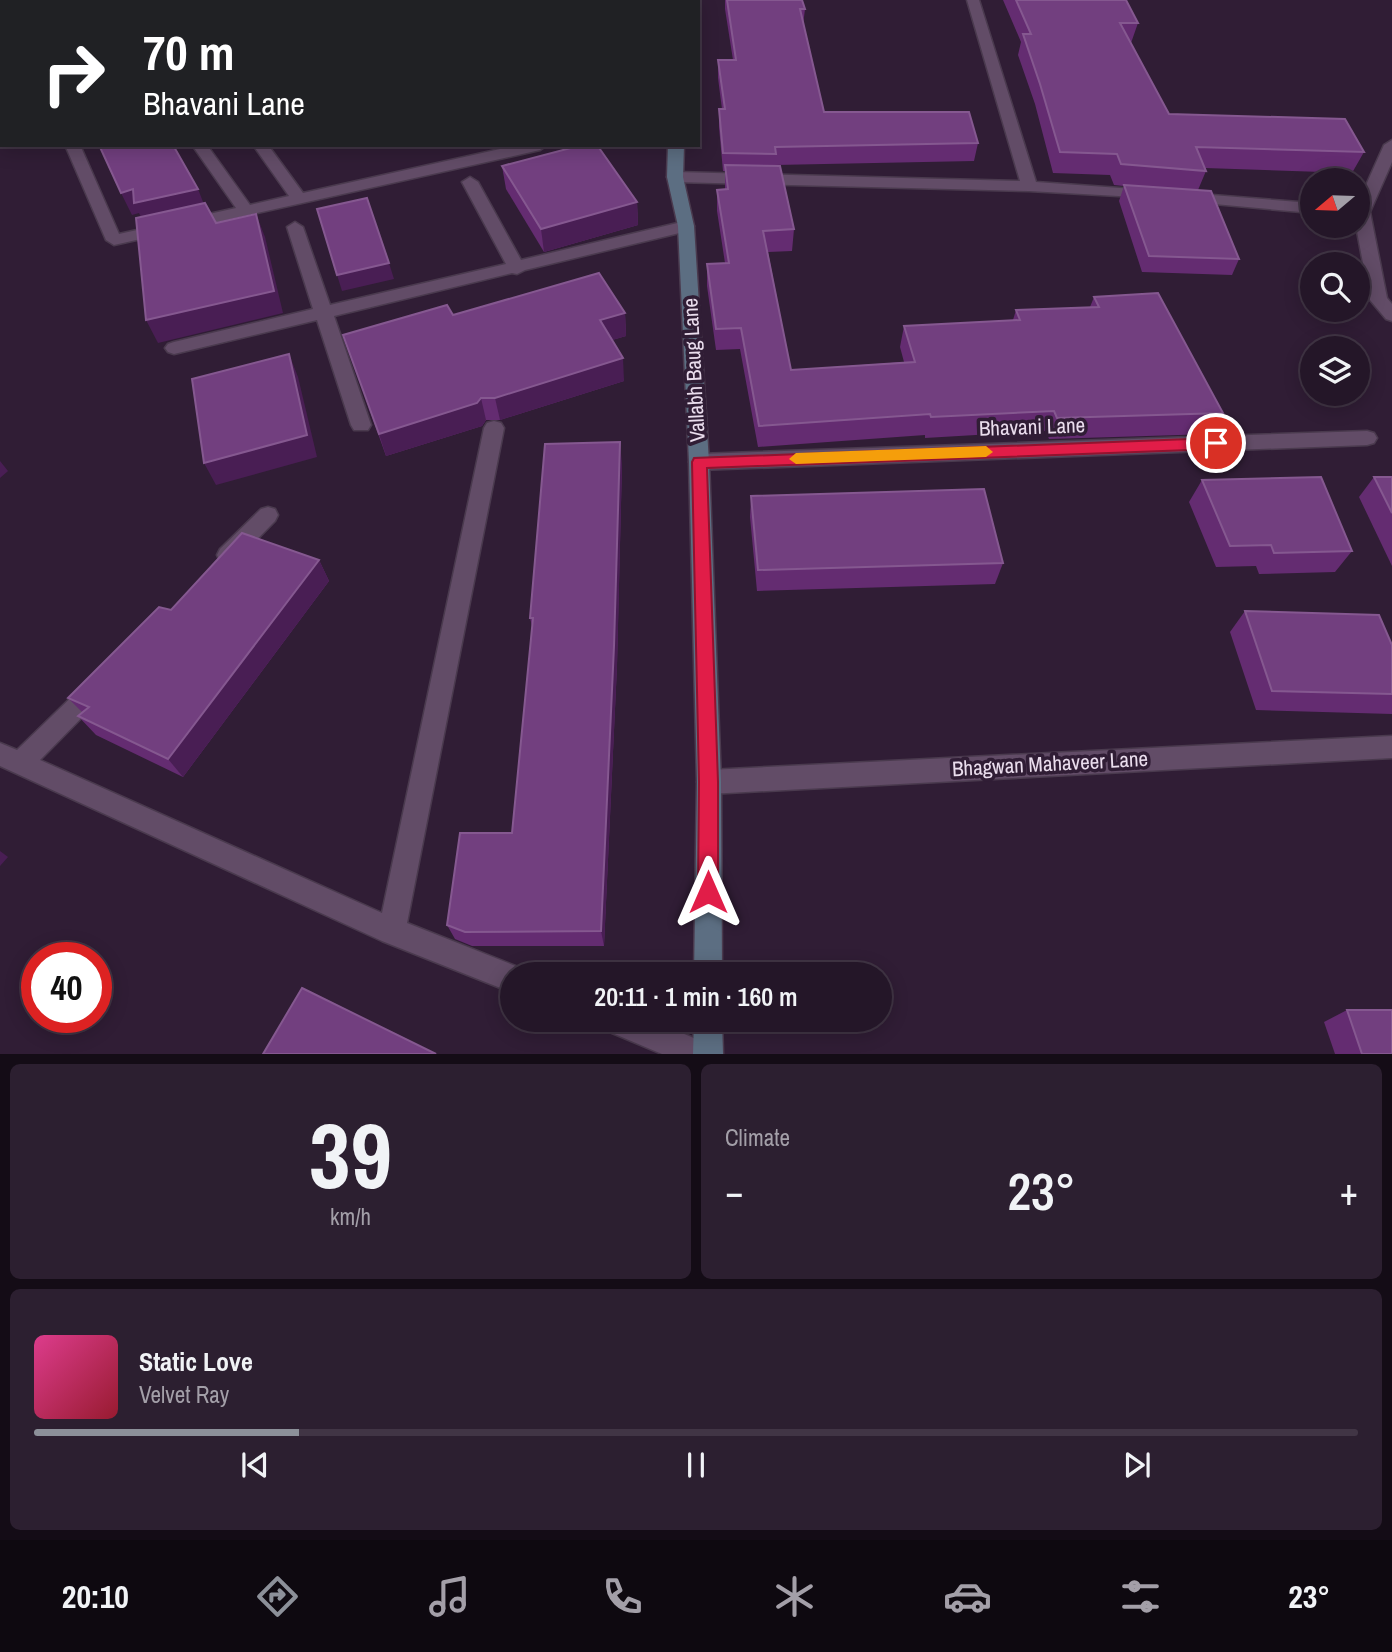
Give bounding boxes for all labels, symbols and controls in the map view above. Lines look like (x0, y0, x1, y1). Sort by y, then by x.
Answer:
text: 70 m (143, 19, 235, 85)
icon: right (28, 28, 119, 119)
text: Bhavani Lane (143, 82, 305, 125)
north arrow (1300, 168, 1370, 238)
map controls (1300, 168, 1370, 406)
button: search (1300, 252, 1370, 322)
street label: Vallabh Baug Lane (675, 297, 712, 443)
button: layers (1300, 336, 1370, 406)
street label: Bhavani Lane (978, 410, 1086, 443)
pin (1186, 413, 1246, 473)
icon: arrive (1197, 424, 1235, 462)
street label: Bhagwan Mahaveer Lane (951, 744, 1149, 783)
position arrow (671, 855, 745, 929)
speed limit sign: 40 (21, 942, 112, 1033)
text: 20:11 · 1 min · 160 m (594, 979, 798, 1014)
text: 39 (309, 1094, 392, 1216)
text: Climate (725, 1122, 790, 1153)
text: 23° (1007, 1156, 1076, 1226)
text: − (725, 1166, 743, 1217)
text: + (1340, 1166, 1358, 1217)
text: km/h (330, 1201, 371, 1232)
text: Static Love (139, 1344, 253, 1379)
text: Velvet Ray (139, 1379, 229, 1410)
icon: previous (236, 1446, 274, 1484)
icon: pause (677, 1446, 715, 1484)
icon: next (1118, 1446, 1156, 1484)
icon: directions (253, 1572, 302, 1621)
icon: music (425, 1572, 474, 1621)
icon: phone (598, 1572, 647, 1621)
icon: climate (770, 1572, 819, 1621)
icon: car (943, 1572, 992, 1621)
icon: filters (1116, 1572, 1165, 1621)
text: 20:10 (62, 1575, 129, 1618)
text: 23° (1288, 1575, 1330, 1618)

